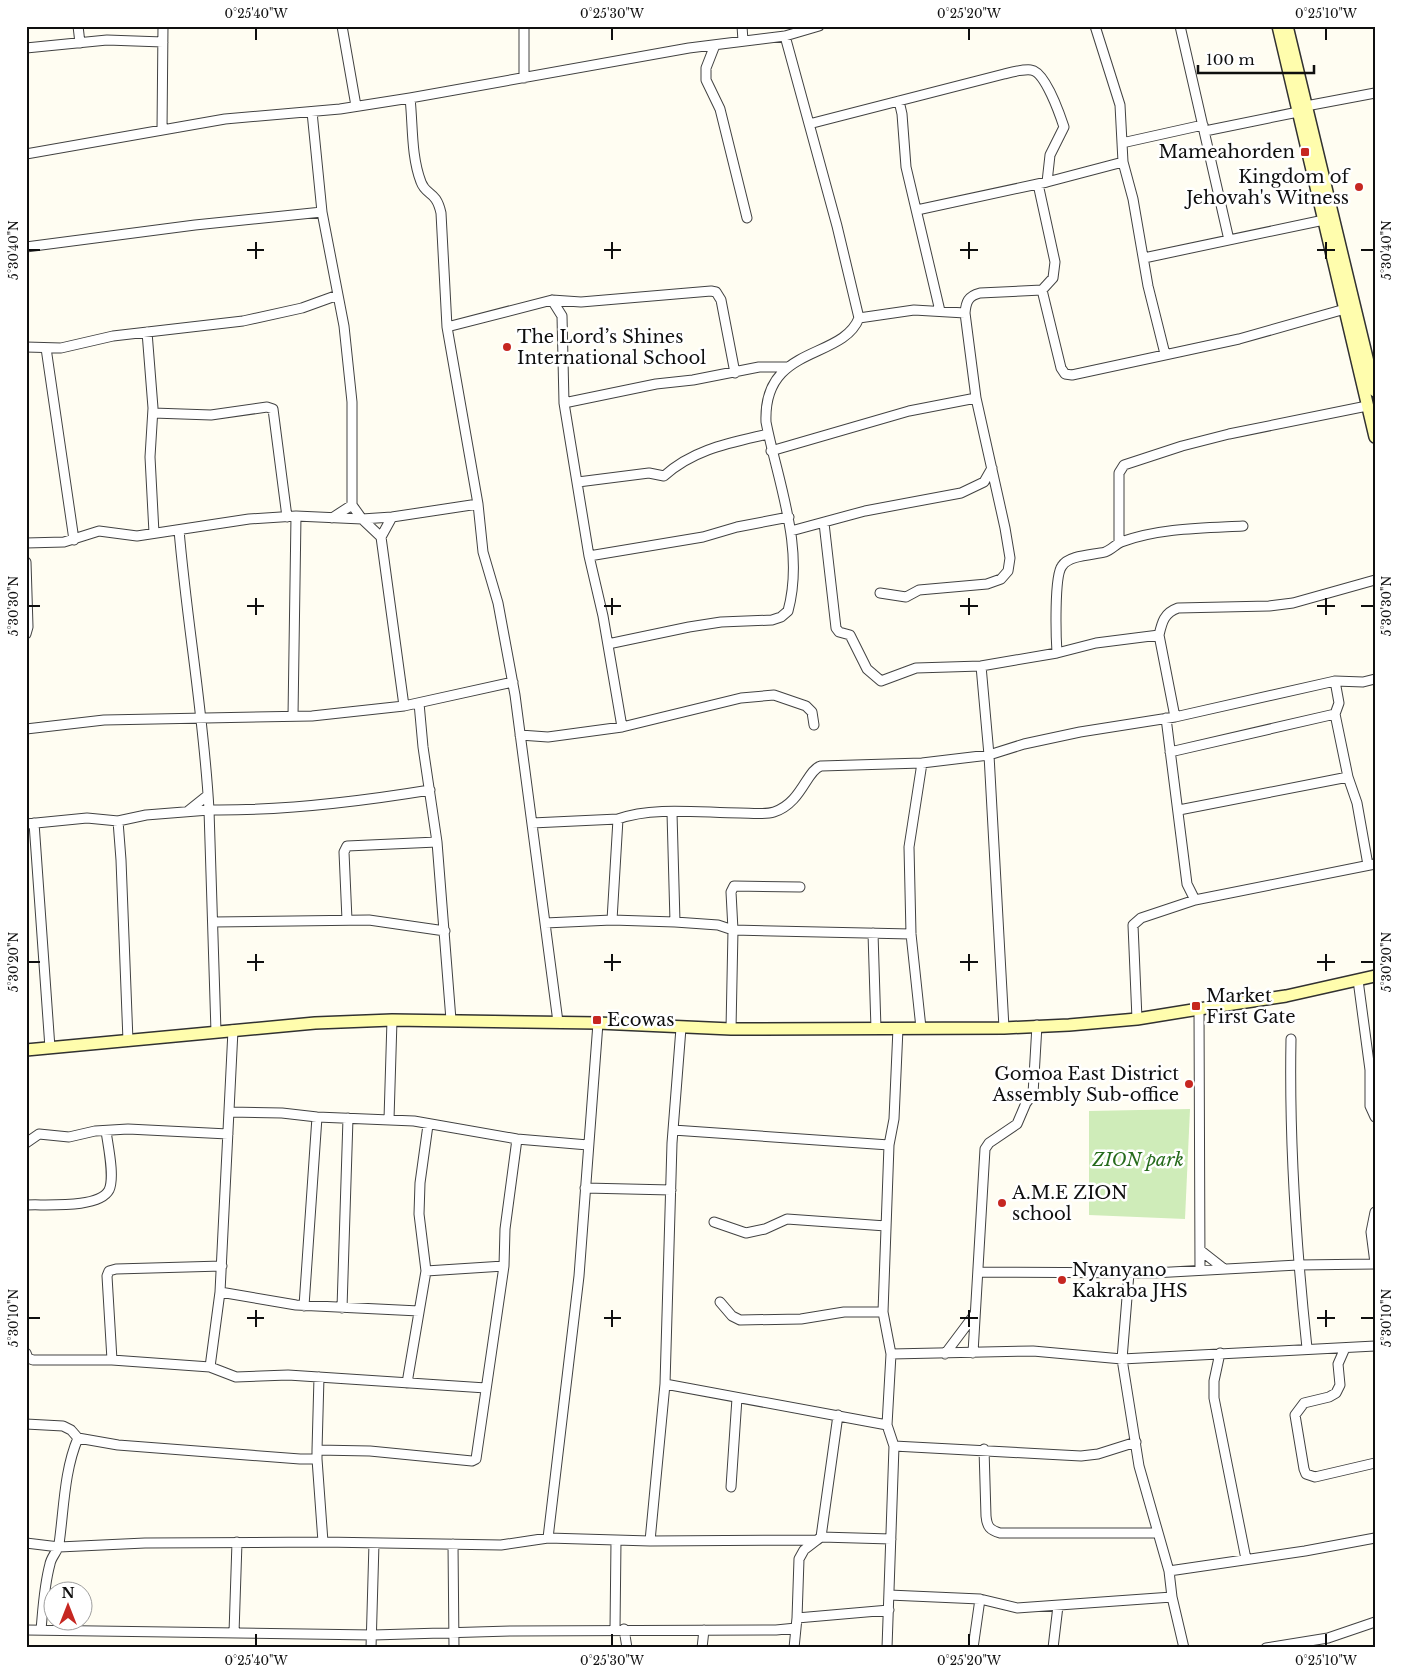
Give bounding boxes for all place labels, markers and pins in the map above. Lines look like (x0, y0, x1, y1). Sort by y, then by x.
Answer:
place label: Mameahorden (1158, 141, 1295, 163)
marker: Mameahorden (1299, 146, 1311, 158)
place label: Kingdom of Jehovah's Witness (1184, 166, 1352, 209)
marker: Kingdom of Jehovah's Witness (1353, 181, 1365, 193)
place label: The Lord’s Shines International School (517, 326, 706, 369)
marker: The Lord’s Shines International School (501, 341, 513, 353)
place label: Market First Gate (1206, 985, 1296, 1028)
marker: Market First Gate (1190, 1000, 1202, 1012)
place label: Ecowas (607, 1009, 674, 1031)
marker: Ecowas (591, 1014, 603, 1026)
place label: Gomoa East District Assembly Sub-office (991, 1063, 1179, 1106)
marker: Gomoa East District Assembly Sub-office (1183, 1078, 1195, 1090)
place label: A.M.E ZION school (1011, 1182, 1127, 1225)
marker: A.M.E ZION school (996, 1197, 1008, 1209)
place label: Nyanyano Kakraba JHS (1072, 1259, 1188, 1302)
marker: Nyanyano Kakraba JHS (1056, 1274, 1068, 1286)

